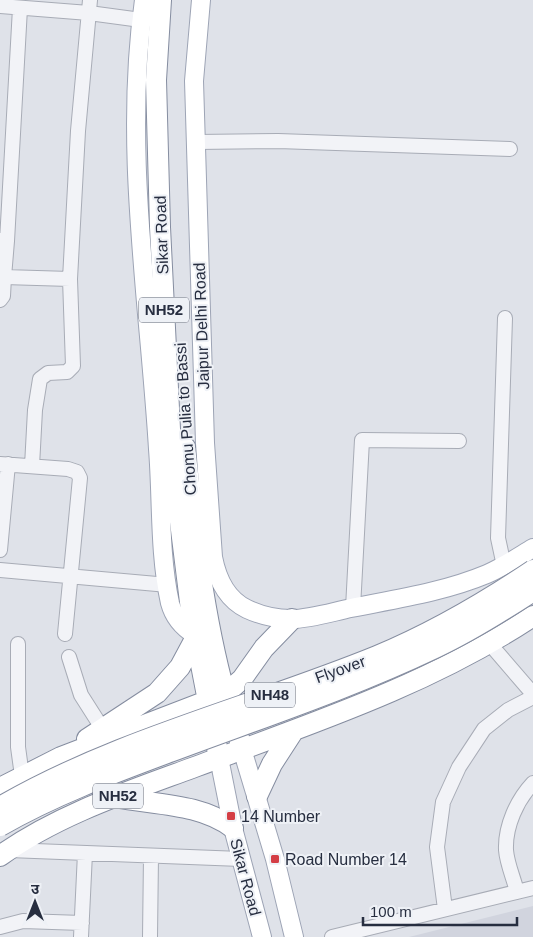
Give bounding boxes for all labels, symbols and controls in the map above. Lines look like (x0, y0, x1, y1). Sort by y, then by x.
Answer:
street label: Sikar Road (152, 195, 171, 275)
street label: Jaipur Delhi Road (191, 262, 212, 390)
road number: NH52 (139, 298, 189, 322)
street label: Chomu Pulia to Bassi (172, 342, 199, 496)
street label: Flyover (313, 652, 368, 686)
road number: NH48 (245, 682, 295, 708)
road number: NH52 (93, 784, 143, 808)
place label: 14 Number (241, 808, 321, 825)
marker: 14 Number (225, 810, 237, 822)
street label: Sikar Road (227, 837, 264, 918)
place label: Road Number 14 (285, 851, 407, 868)
marker: Road Number 14 (269, 853, 281, 865)
north arrow (10, 877, 60, 927)
text: उ (31, 881, 40, 897)
scale bar (363, 894, 517, 926)
text: 100 m (370, 903, 412, 920)

